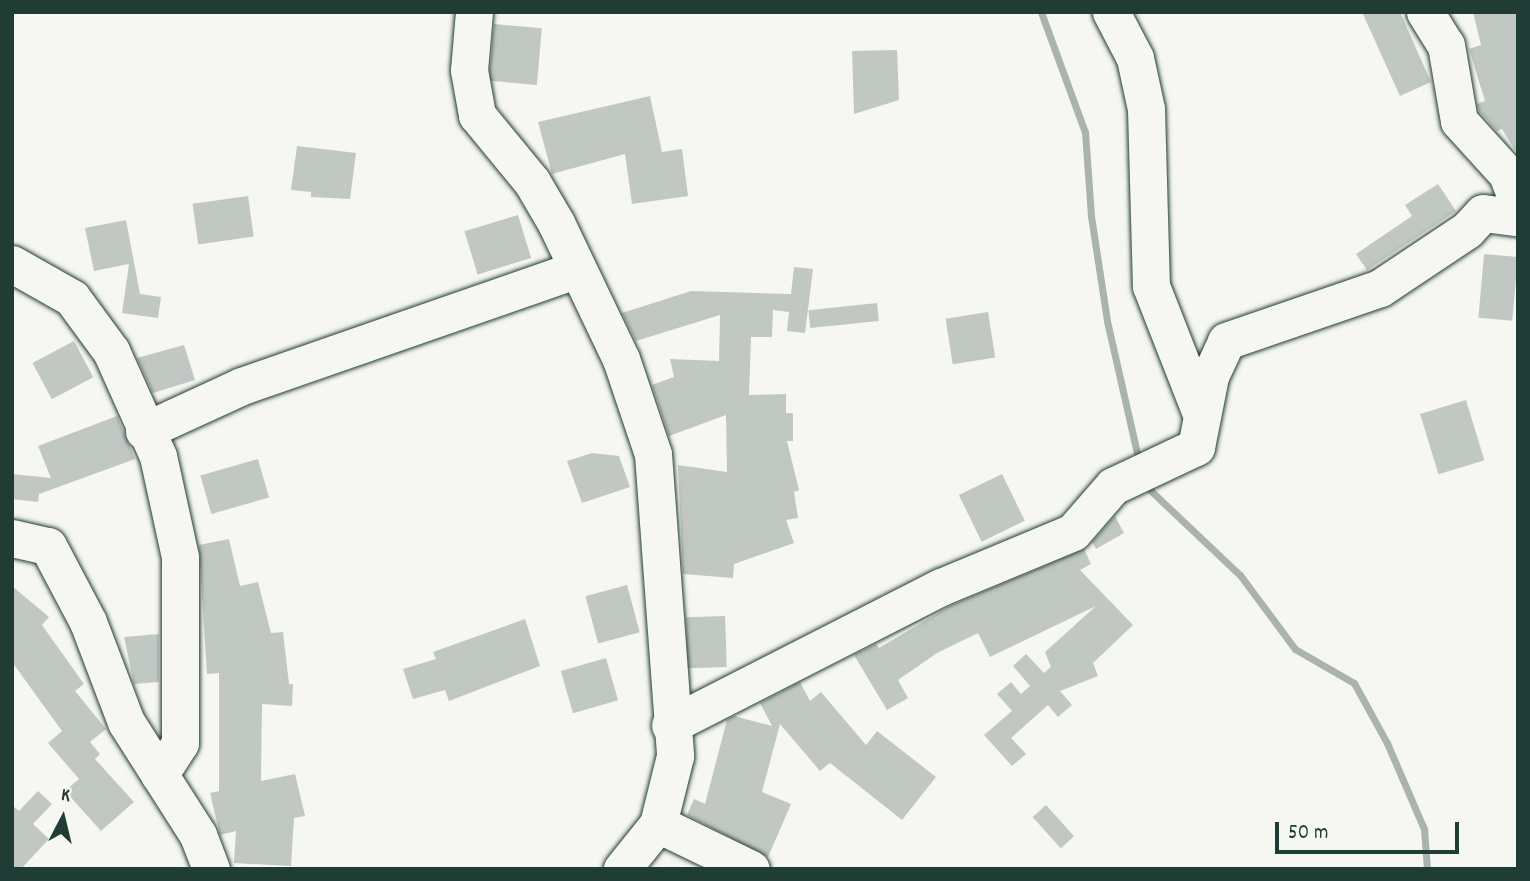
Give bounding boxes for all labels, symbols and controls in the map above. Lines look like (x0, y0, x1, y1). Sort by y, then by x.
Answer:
north arrow (28, 783, 98, 853)
text: K (60, 783, 72, 811)
scale bar (1278, 808, 1462, 852)
text: 50 m (1288, 819, 1328, 849)

